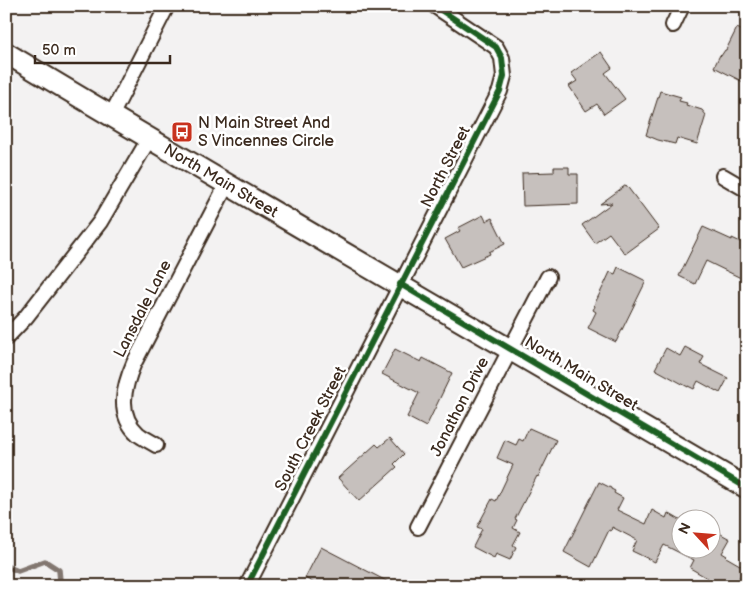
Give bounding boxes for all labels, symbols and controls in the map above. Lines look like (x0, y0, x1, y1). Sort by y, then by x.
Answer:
scale bar (35, 32, 170, 64)
text: 50 m (42, 41, 76, 60)
place label: N Main Street And S Vincennes Circle (198, 114, 334, 151)
bus stop icon: N Main Street And S Vincennes Circle (170, 120, 194, 144)
street label: North Street (417, 123, 475, 211)
street label: North Main Street (161, 140, 281, 222)
street label: Lansdale Lane (110, 257, 176, 361)
street label: North Main Street (521, 333, 641, 415)
street label: Jonathon Drive (427, 354, 493, 460)
street label: South Creek Street (271, 363, 351, 494)
north arrow (670, 510, 720, 560)
text: N (675, 520, 695, 537)

